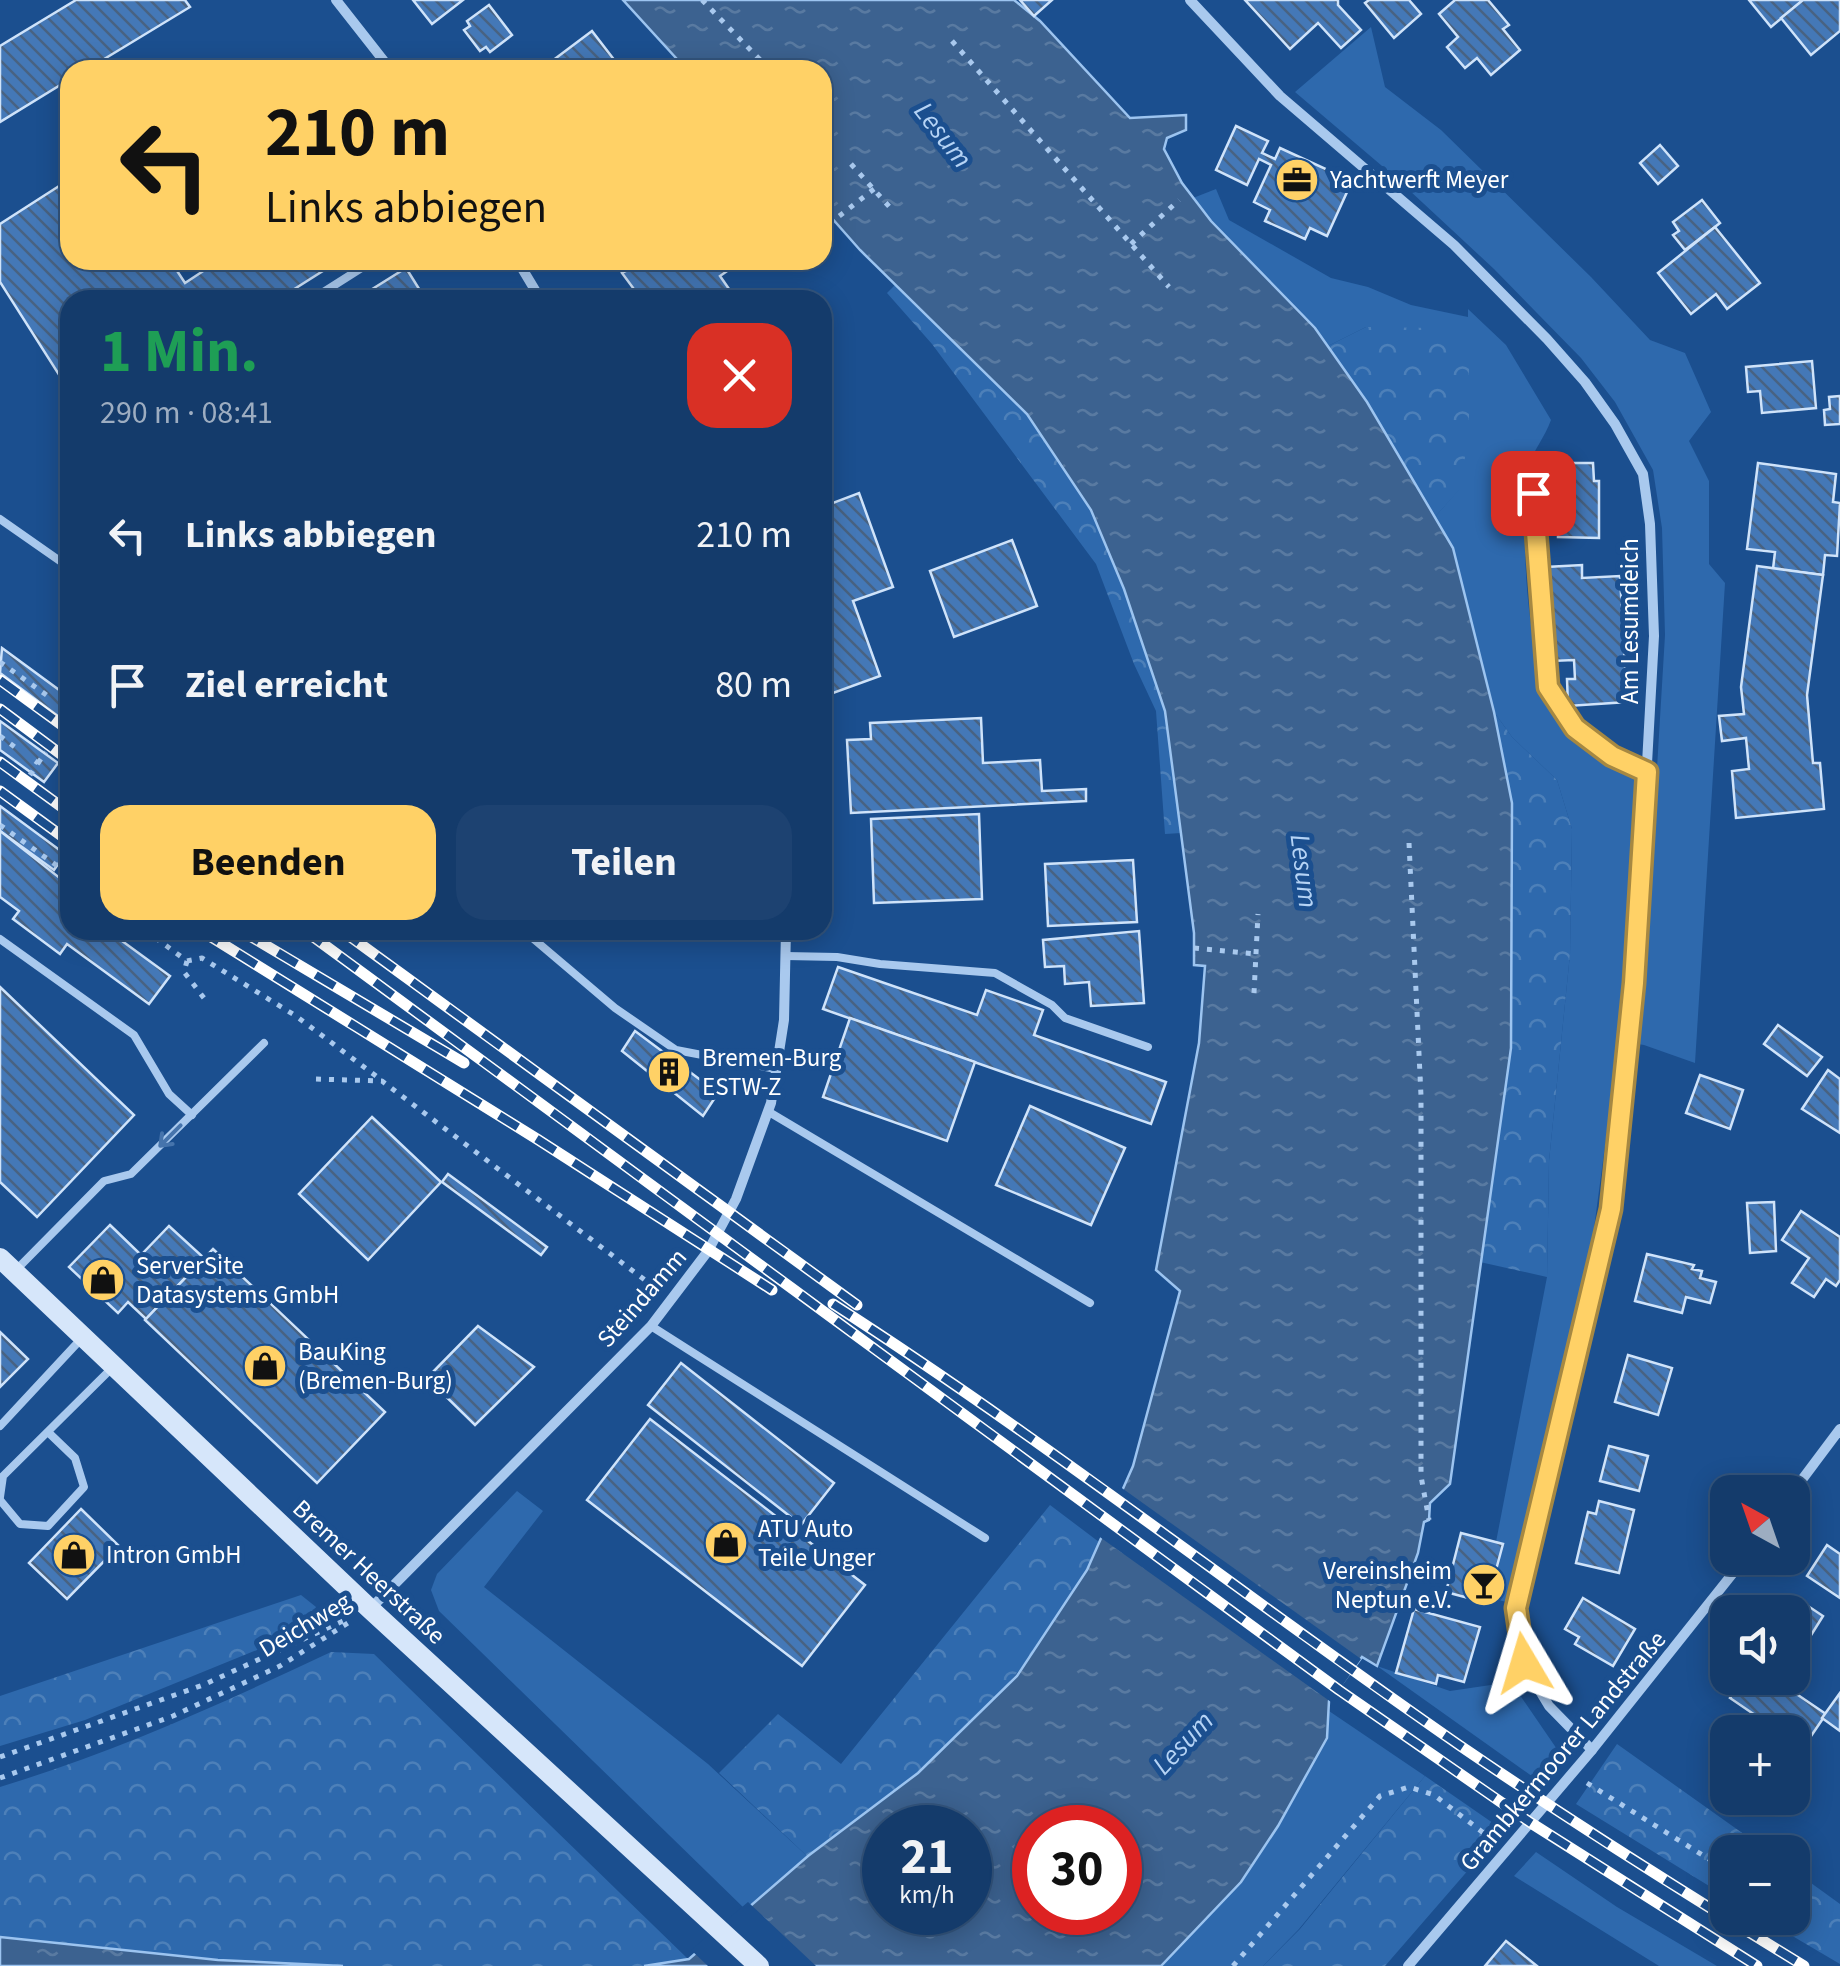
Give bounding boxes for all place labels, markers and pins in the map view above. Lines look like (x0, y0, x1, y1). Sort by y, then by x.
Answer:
office icon: Yachtwerft Meyer (1274, 157, 1320, 203)
place label: Yachtwerft Meyer (1329, 162, 1509, 198)
pin (1491, 451, 1576, 536)
place label: Bremen-Burg ESTW-Z (702, 1040, 842, 1105)
building icon: Bremen-Burg ESTW-Z (646, 1049, 692, 1095)
place label: ServerSite Datasystems GmbH (136, 1248, 339, 1313)
shop icon: ServerSite Datasystems GmbH (80, 1257, 126, 1303)
place label: BauKing (Bremen-Burg) (298, 1334, 453, 1399)
shop icon: BauKing (Bremen-Burg) (242, 1343, 288, 1389)
place label: ATU Auto Teile Unger (758, 1511, 876, 1576)
shop icon: ATU Auto Teile Unger (703, 1520, 749, 1566)
shop icon: Intron GmbH (51, 1532, 97, 1578)
place label: Intron GmbH (106, 1537, 242, 1573)
place label: Vereinsheim Neptun e.V. (1323, 1553, 1452, 1618)
bar icon: Vereinsheim Neptun e.V. (1461, 1562, 1507, 1608)

